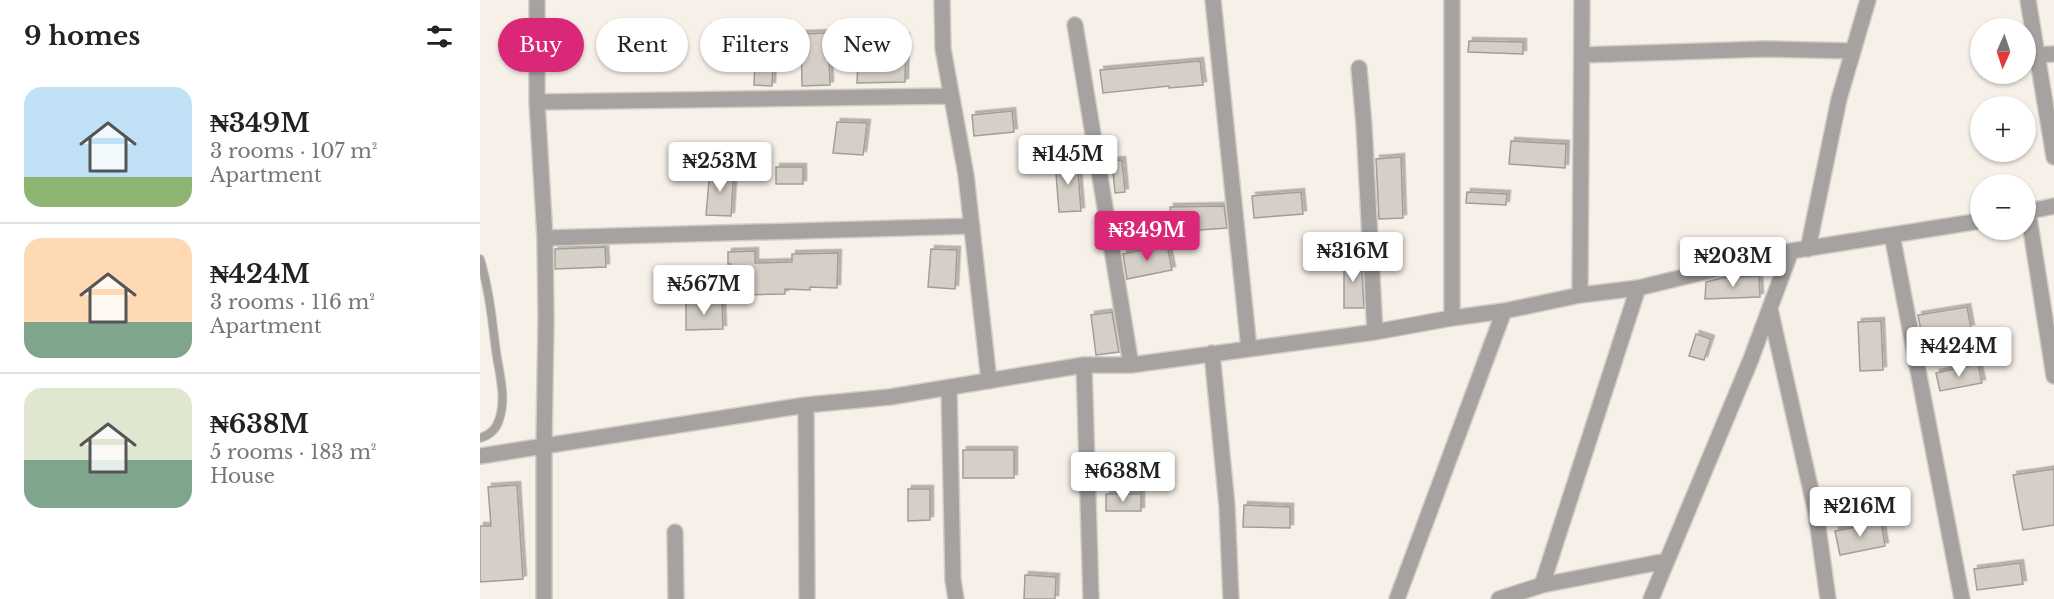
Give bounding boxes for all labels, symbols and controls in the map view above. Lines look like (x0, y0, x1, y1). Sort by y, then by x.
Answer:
chip: Buy (498, 18, 584, 72)
chip: Rent (596, 18, 688, 72)
chip: Filters (700, 18, 810, 72)
chip: New (822, 18, 912, 72)
north arrow (1970, 18, 2036, 84)
map controls (1970, 18, 2036, 240)
text: 9 homes (24, 20, 140, 52)
icon: filters (423, 20, 456, 53)
button: + (1970, 96, 2036, 162)
text: ₦349M (210, 107, 310, 139)
icon: home (72, 111, 144, 183)
pin: ₦145M (1026, 135, 1110, 186)
text: 3 rooms · 107 m² (210, 139, 377, 163)
pin: ₦253M (678, 142, 762, 193)
text: ₦145M (1032, 142, 1104, 166)
text: ₦253M (682, 149, 758, 173)
text: Apartment (210, 163, 321, 187)
button: − (1970, 174, 2036, 240)
pin: ₦349M (1105, 211, 1189, 262)
text: ₦349M (1109, 218, 1185, 242)
pin: ₦316M (1311, 232, 1395, 283)
pin: ₦203M (1691, 237, 1775, 288)
text: ₦316M (1317, 239, 1389, 263)
text: ₦203M (1694, 244, 1772, 268)
text: ₦424M (210, 258, 310, 290)
icon: home (72, 262, 144, 334)
pin: ₦567M (662, 265, 746, 316)
text: ₦567M (667, 272, 741, 296)
text: 3 rooms · 116 m² (210, 290, 375, 314)
text: Apartment (210, 314, 321, 338)
pin: ₦424M (1917, 327, 2001, 378)
text: ₦424M (1921, 334, 1997, 358)
text: ₦638M (210, 408, 309, 440)
icon: home (72, 412, 144, 484)
text: 5 rooms · 183 m² (210, 440, 377, 464)
pin: ₦638M (1081, 452, 1165, 503)
text: ₦638M (1085, 459, 1161, 483)
text: House (210, 464, 275, 488)
pin: ₦216M (1818, 487, 1902, 538)
text: ₦216M (1824, 494, 1896, 518)

